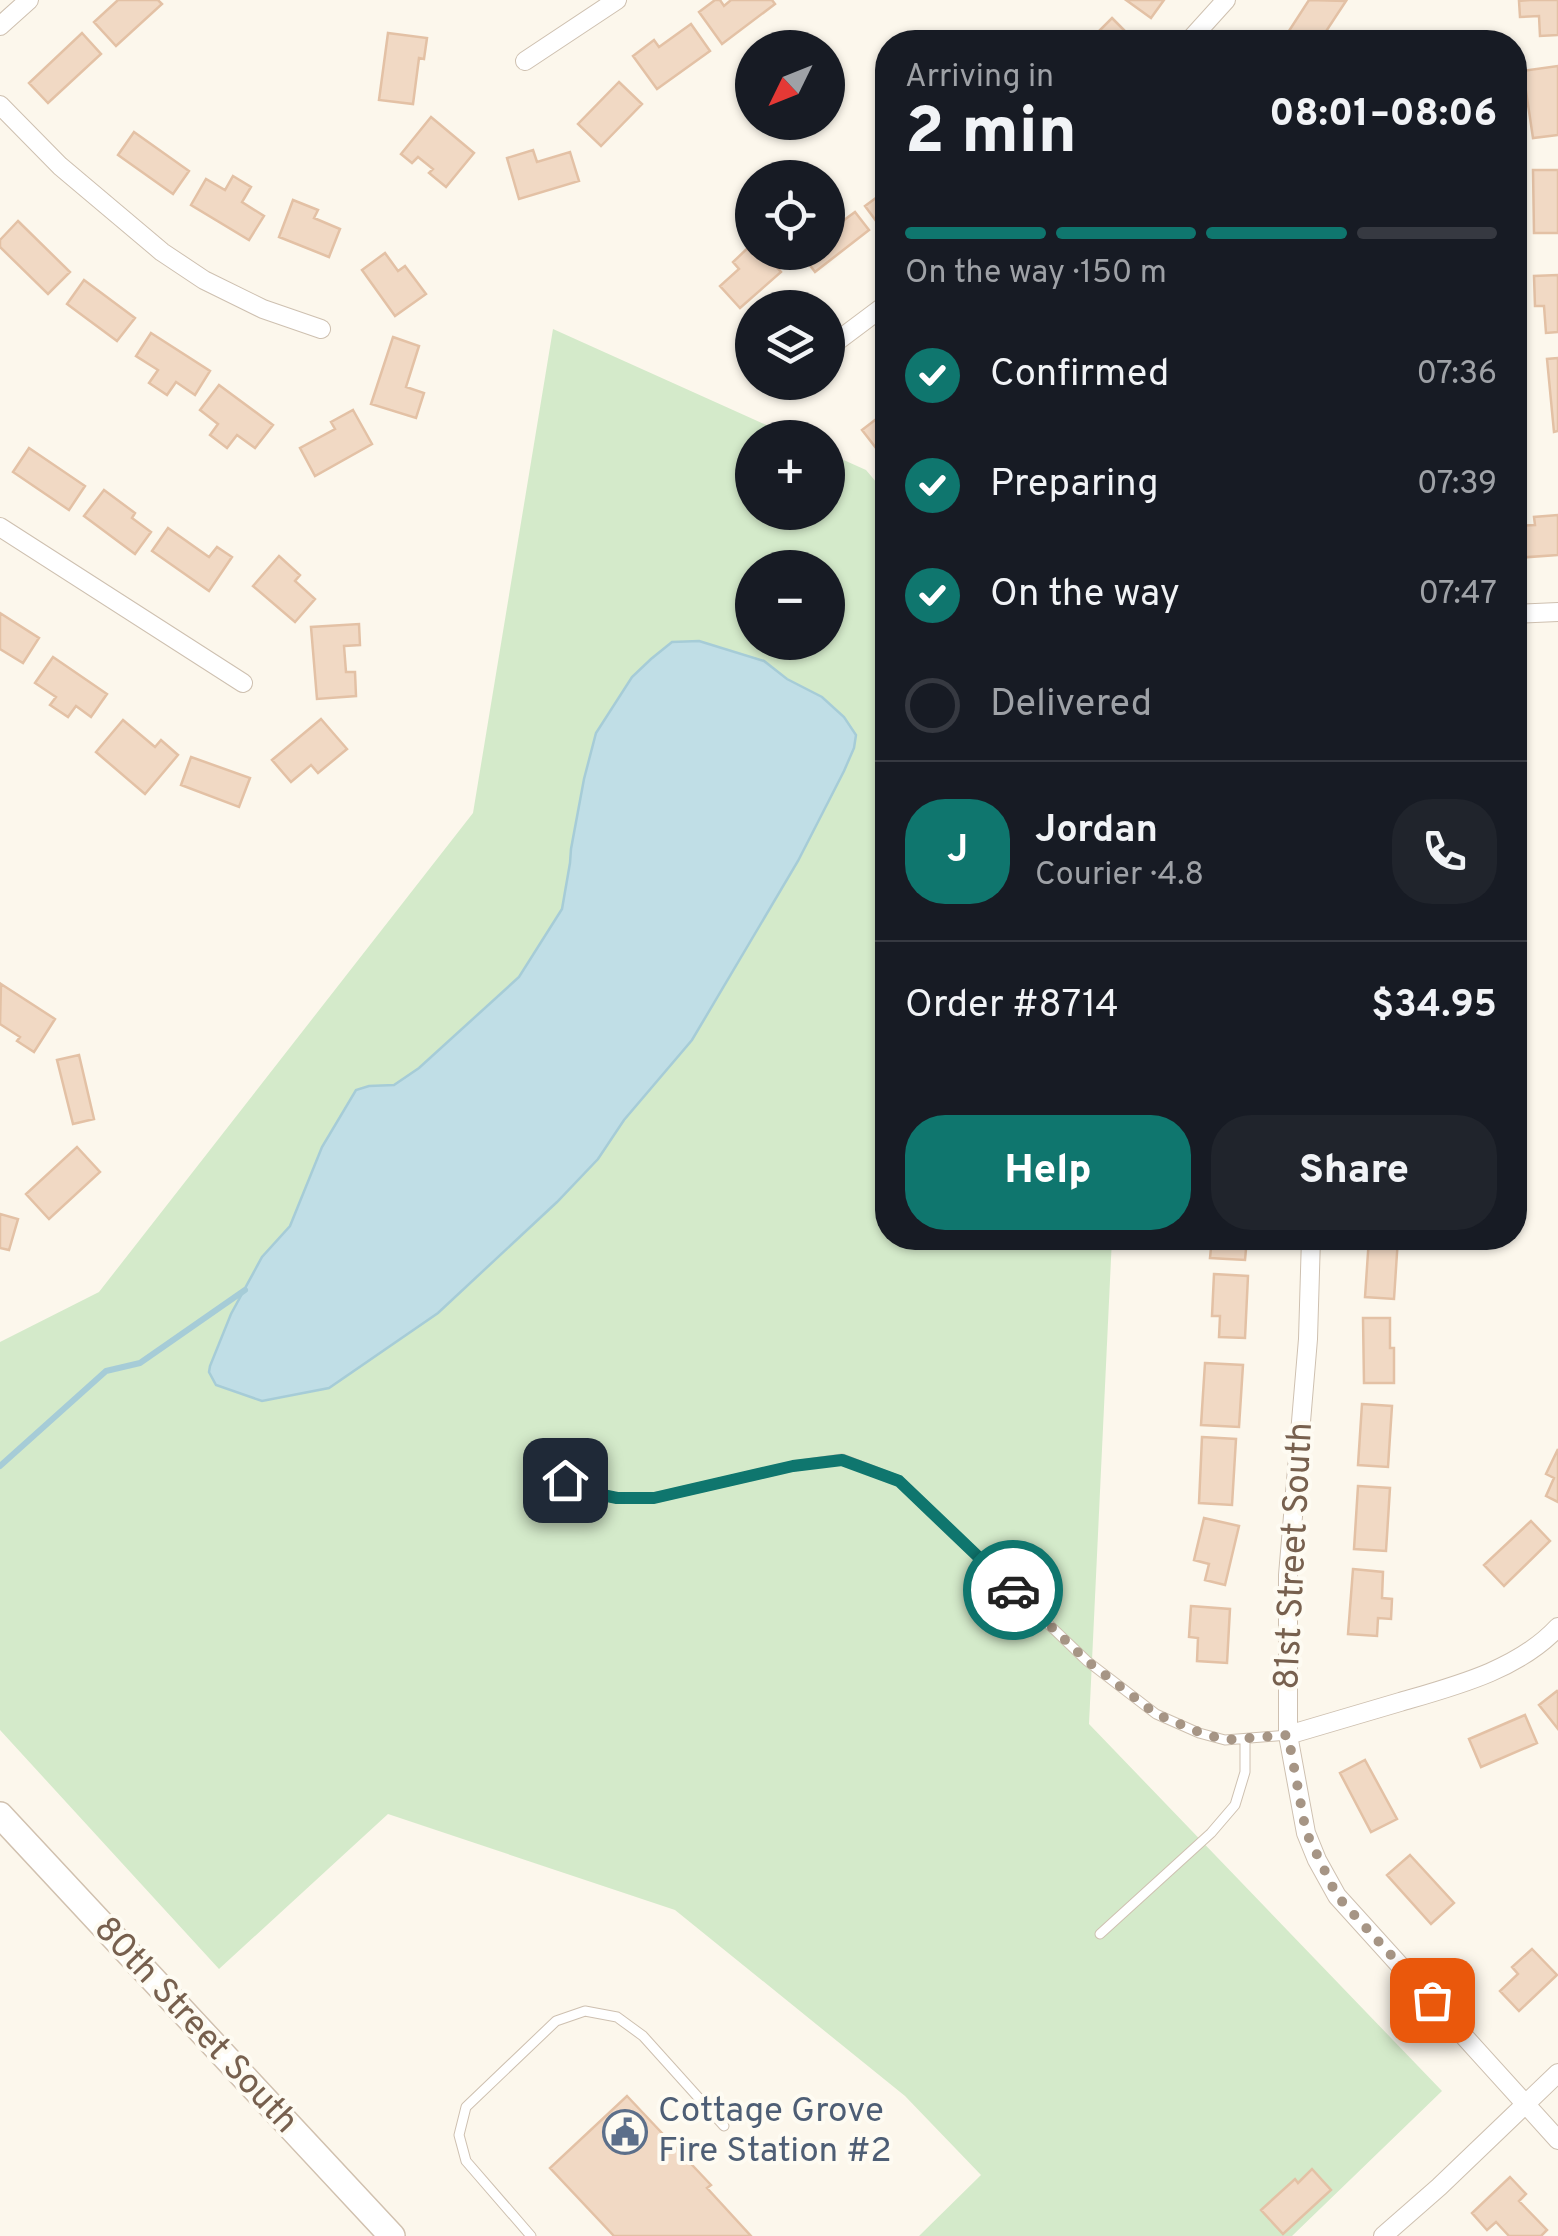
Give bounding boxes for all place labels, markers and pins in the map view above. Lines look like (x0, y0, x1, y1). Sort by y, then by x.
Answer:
pin (523, 1438, 608, 1523)
pin (1390, 1958, 1475, 2043)
place label: Cottage Grove Fire Station #2 (658, 2090, 892, 2174)
public building icon: Cottage Grove Fire Station #2 (602, 2109, 648, 2155)

